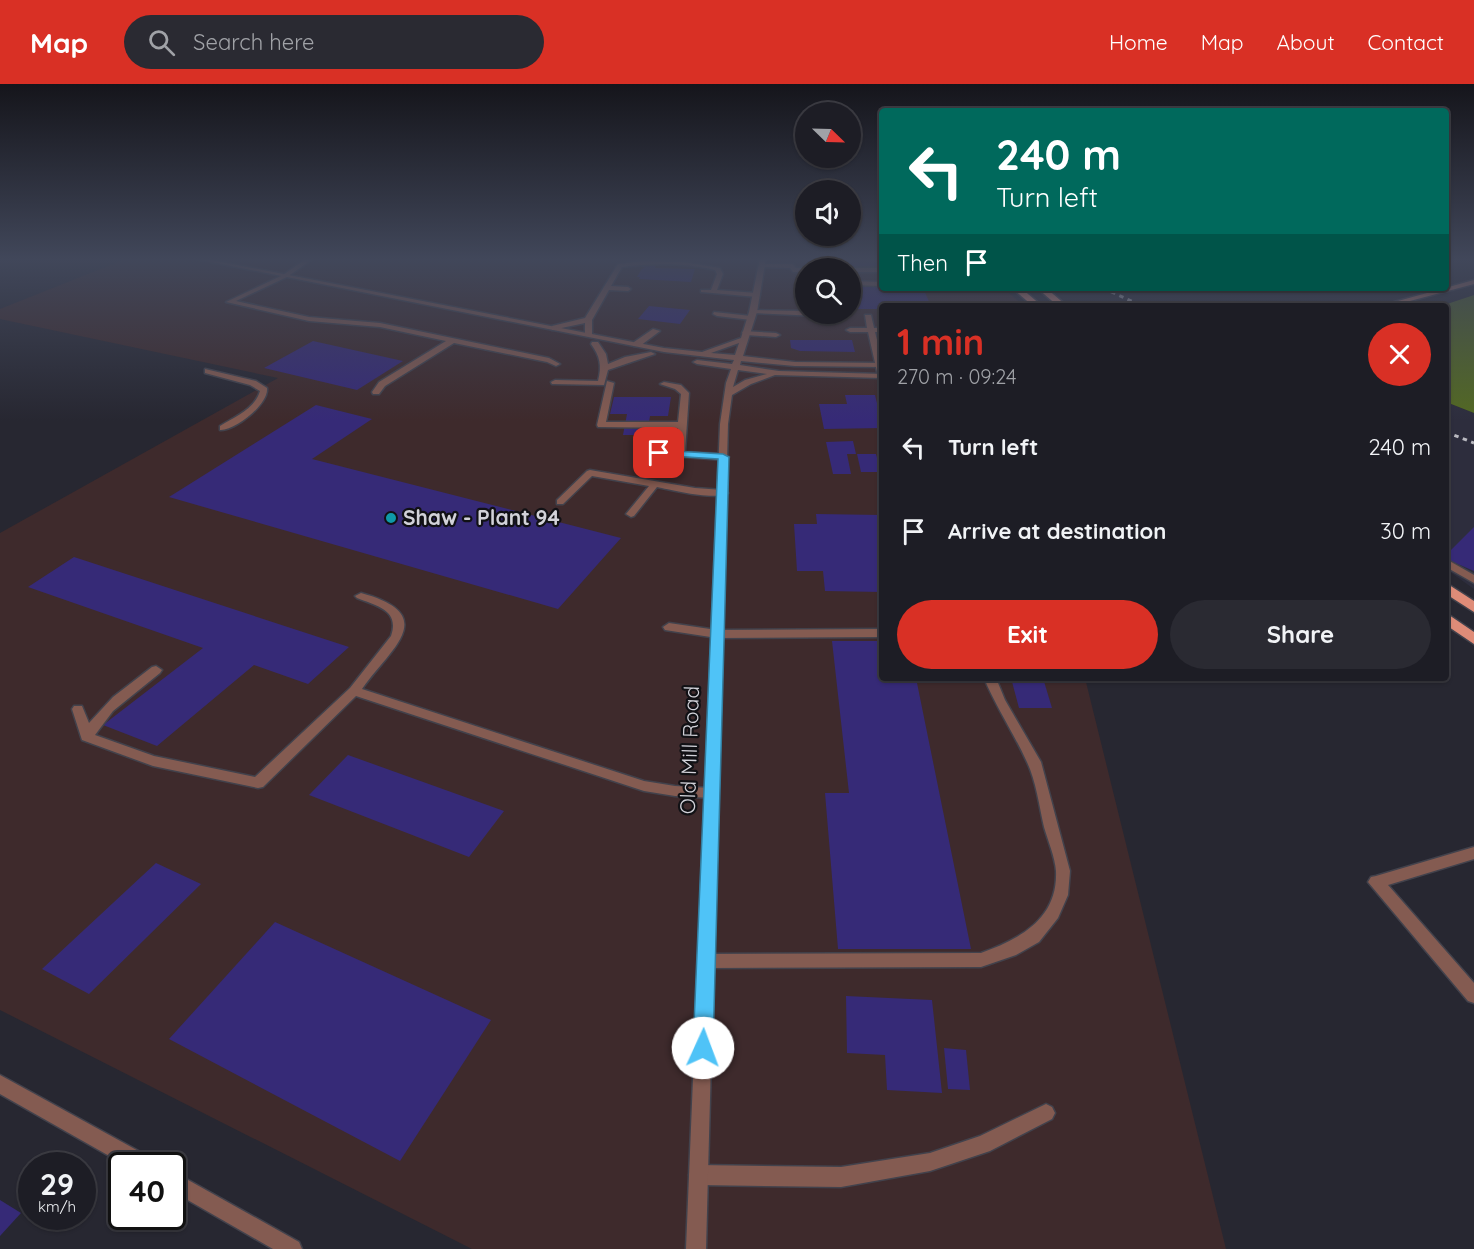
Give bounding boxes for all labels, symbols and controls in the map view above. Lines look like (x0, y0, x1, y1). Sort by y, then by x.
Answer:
search box (124, 15, 544, 69)
text: Map (30, 25, 88, 60)
icon: search (145, 26, 178, 59)
text: Search here (193, 28, 315, 56)
text: Home (1109, 29, 1168, 55)
text: Map (1201, 29, 1244, 55)
text: About (1277, 29, 1335, 55)
text: Contact (1368, 29, 1444, 55)
north arrow (795, 102, 861, 168)
map controls (795, 102, 861, 324)
text: 240 m (996, 128, 1121, 181)
icon: left (897, 132, 975, 210)
button: sound (795, 180, 861, 246)
text: Turn left (996, 180, 1098, 214)
icon: arrive (960, 246, 993, 279)
text: Then (897, 249, 948, 277)
button: search (795, 258, 861, 324)
text: 1 min (897, 319, 984, 364)
button: close (1368, 323, 1431, 386)
text: 270 m · 09:24 (897, 364, 1017, 389)
pin (633, 427, 684, 478)
icon: left (897, 431, 930, 464)
text: Turn left (948, 433, 1038, 461)
text: 240 m (1368, 433, 1431, 461)
icon: arrive (642, 436, 675, 469)
place label: Shaw - Plant 94 (403, 504, 560, 530)
marker: Shaw - Plant 94 (384, 511, 398, 525)
icon: arrive (897, 515, 930, 548)
text: Arrive at destination (948, 517, 1166, 545)
text: 30 m (1380, 517, 1431, 545)
button: Exit (897, 600, 1158, 669)
button: Share (1170, 600, 1431, 669)
street label: Old Mill Road (674, 685, 704, 815)
position arrow (671, 1016, 735, 1080)
speed limit sign: 40 (108, 1152, 186, 1230)
text: 29 (40, 1165, 74, 1203)
text: km/h (38, 1197, 76, 1216)

